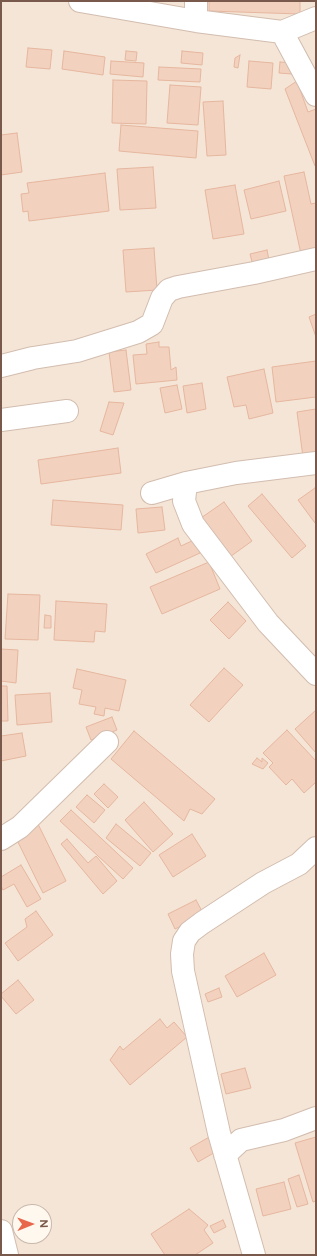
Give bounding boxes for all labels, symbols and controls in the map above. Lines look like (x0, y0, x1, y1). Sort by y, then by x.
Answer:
north arrow (12, 1204, 52, 1244)
text: N (37, 1219, 50, 1228)

